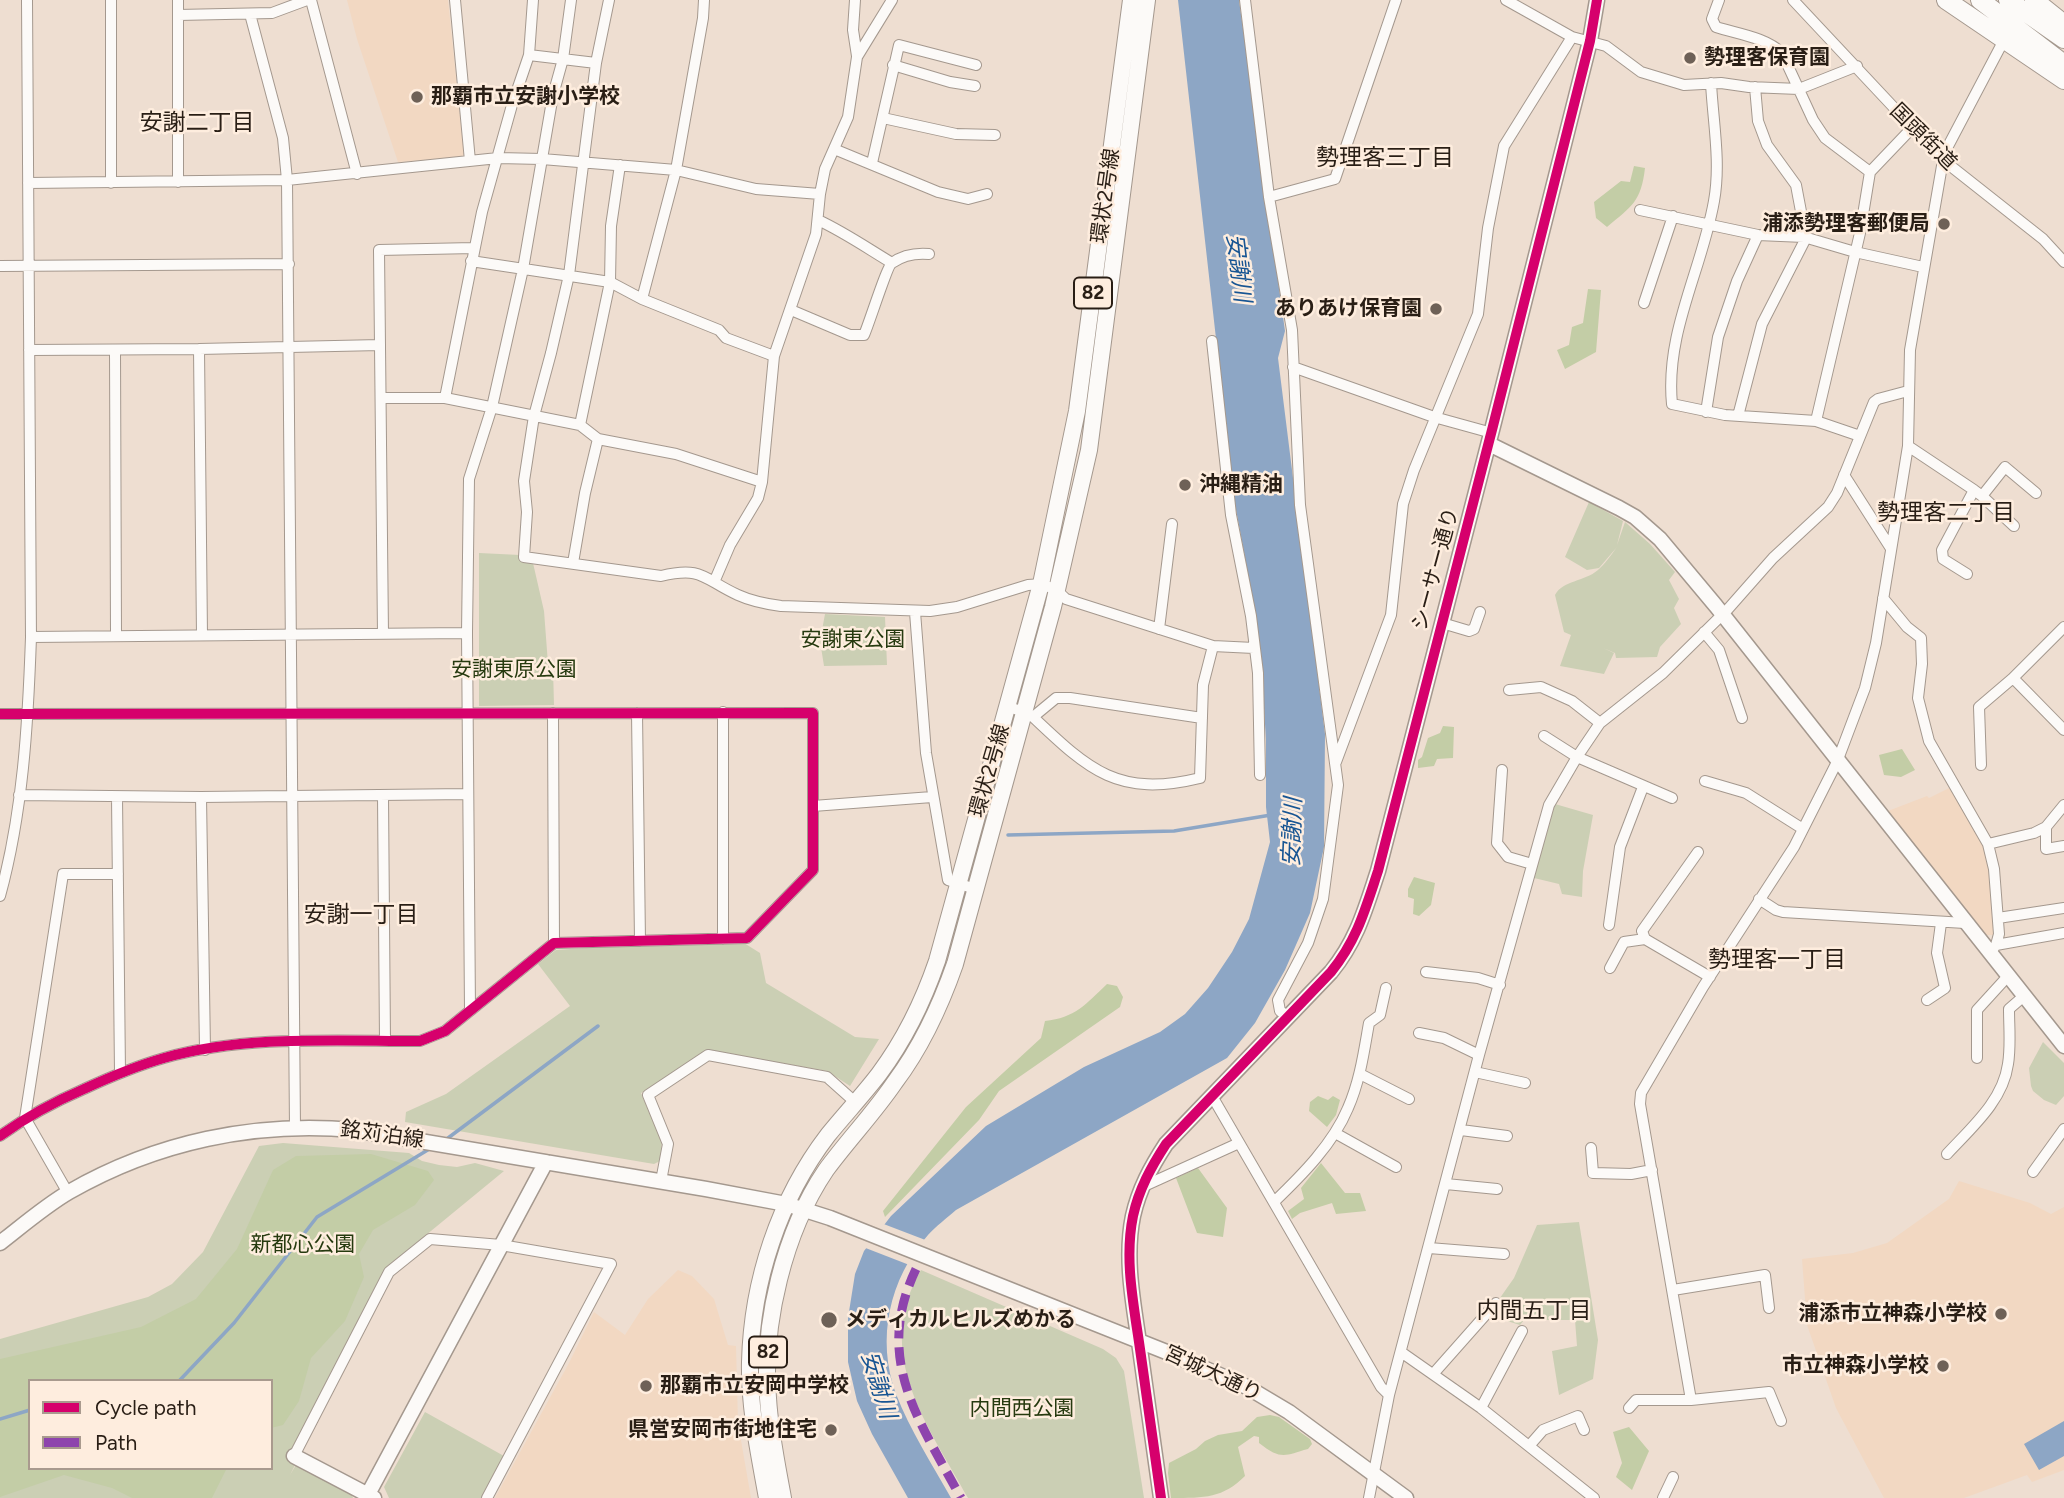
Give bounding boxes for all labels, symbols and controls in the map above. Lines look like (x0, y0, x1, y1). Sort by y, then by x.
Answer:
place label: 勢理客保育園 (1704, 45, 1830, 71)
marker: 勢理客保育園 (1682, 50, 1698, 66)
place label: 那覇市立安謝小学校 (431, 84, 620, 110)
marker: 那覇市立安謝小学校 (409, 89, 425, 105)
street label: 国頭街道 (1884, 98, 1962, 176)
district label: 安謝二丁目 (140, 109, 254, 137)
district label: 勢理客三丁目 (1316, 144, 1454, 172)
street label: 環状2号線 (1087, 147, 1125, 245)
place label: 浦添勢理客郵便局 (1762, 211, 1930, 237)
marker: 浦添勢理客郵便局 (1936, 216, 1952, 232)
water label: 安謝川 (1220, 232, 1256, 304)
road number: 82 (1074, 278, 1112, 308)
place label: ありあけ保育園 (1275, 296, 1422, 322)
marker: ありあけ保育園 (1428, 301, 1444, 317)
place label: 沖縄精油 (1199, 472, 1283, 498)
marker: 沖縄精油 (1177, 477, 1193, 493)
district label: 勢理客二丁目 (1877, 499, 2015, 527)
street label: シーサー通り (1408, 505, 1464, 633)
park label: 安謝東公園 (801, 627, 905, 653)
park label: 安謝東原公園 (451, 657, 577, 683)
street label: 環状2号線 (965, 722, 1015, 820)
water label: 安謝川 (1278, 797, 1308, 867)
district label: 安謝一丁目 (304, 901, 418, 929)
district label: 勢理客一丁目 (1708, 946, 1846, 974)
street label: 銘苅泊線 (339, 1117, 425, 1153)
park label: 新都心公園 (251, 1232, 355, 1258)
district label: 内間五丁目 (1477, 1297, 1591, 1325)
place label: 浦添市立神森小学校 (1798, 1301, 1987, 1327)
marker: 浦添市立神森小学校 (1993, 1306, 2009, 1322)
place label: メディカルヒルズめかる (845, 1307, 1076, 1333)
marker: メディカルヒルズめかる (819, 1310, 839, 1330)
road number: 82 (749, 1336, 787, 1368)
street label: 宮城大通り (1160, 1340, 1266, 1408)
water label: 安謝川 (855, 1348, 901, 1422)
place label: 市立神森小学校 (1782, 1353, 1929, 1379)
marker: 市立神森小学校 (1935, 1358, 1951, 1374)
place label: 那覇市立安岡中学校 (660, 1373, 849, 1399)
marker: 那覇市立安岡中学校 (638, 1378, 654, 1394)
legend (28, 1379, 273, 1470)
text: Cycle path (95, 1395, 196, 1420)
park label: 内間西公園 (970, 1396, 1074, 1422)
place label: 県営安岡市街地住宅 (628, 1417, 817, 1443)
marker: 県営安岡市街地住宅 (823, 1422, 839, 1438)
text: Path (95, 1430, 137, 1455)

